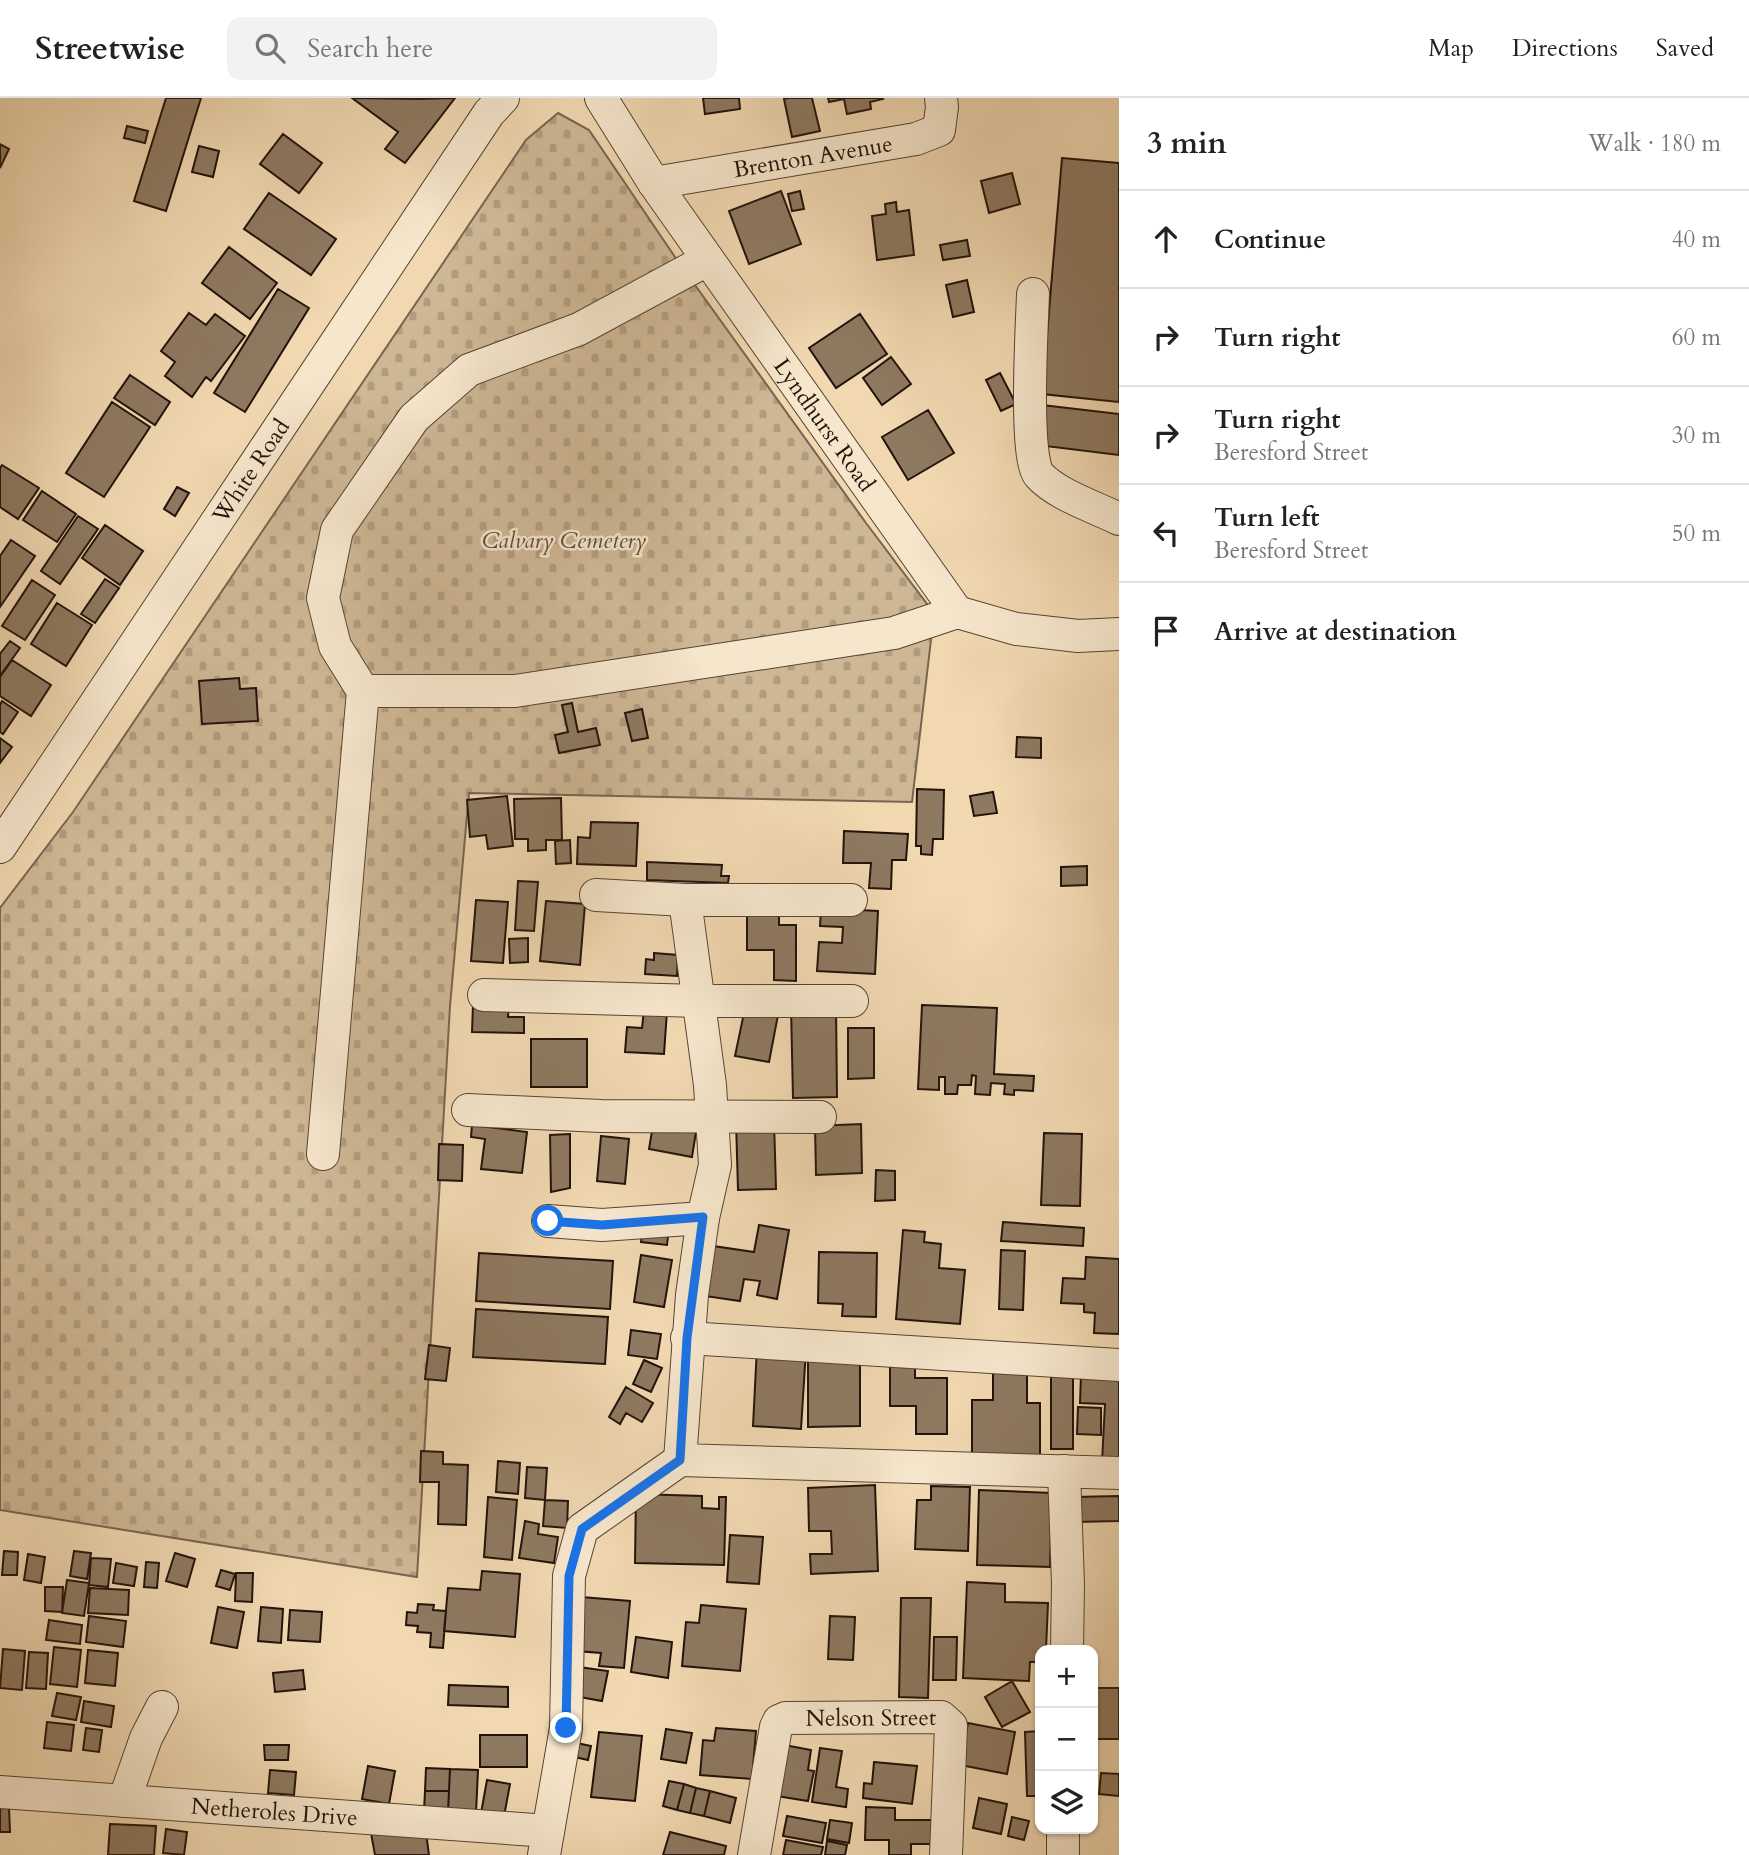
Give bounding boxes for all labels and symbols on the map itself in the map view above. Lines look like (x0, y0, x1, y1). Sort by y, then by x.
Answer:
street label: Brenton Avenue (731, 128, 895, 185)
street label: Lyndhurst Road (767, 352, 883, 498)
street label: White Road (204, 412, 297, 530)
park label: Calvary Cemetery (482, 525, 646, 556)
route start (532, 1205, 563, 1236)
street label: Nelson Street (805, 1702, 936, 1733)
route end (550, 1712, 581, 1743)
street label: Netheroles Drive (190, 1790, 359, 1833)

